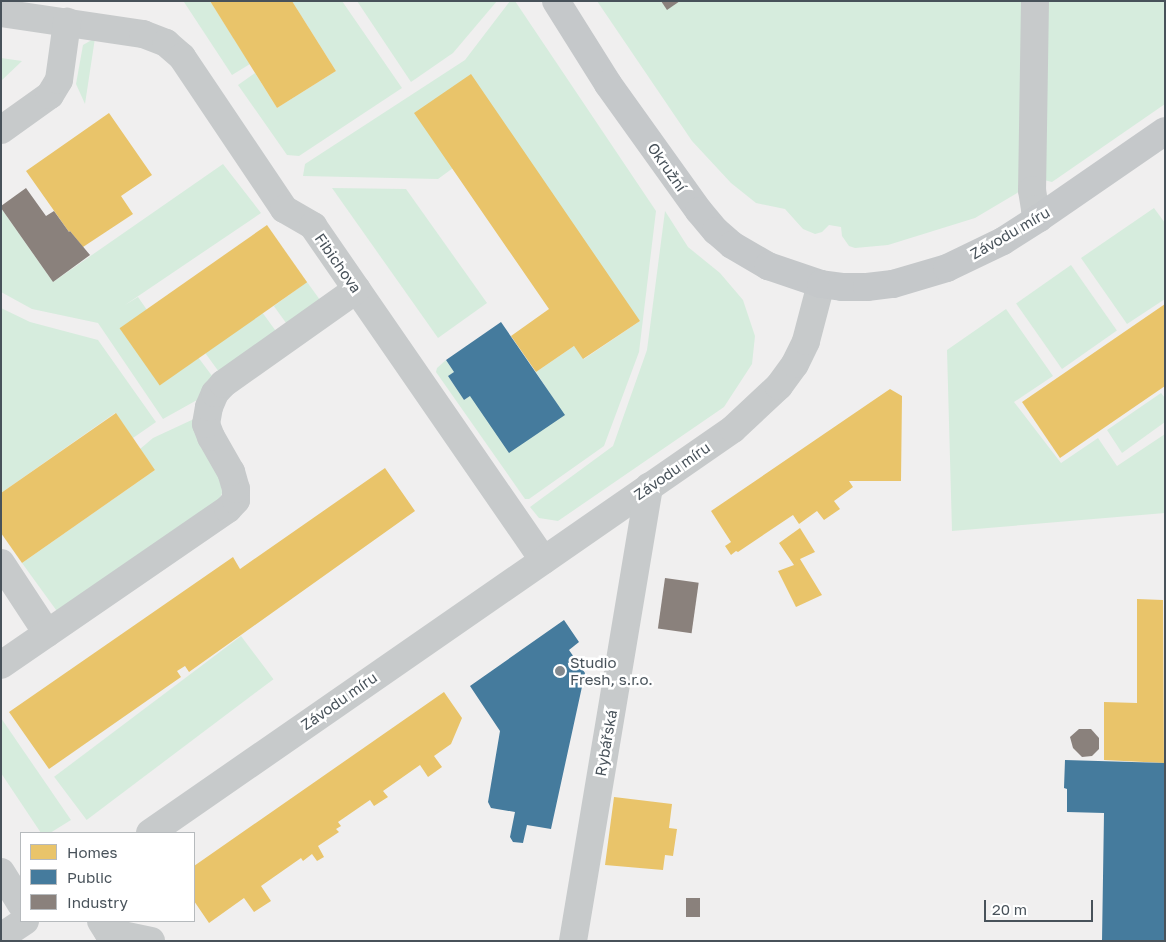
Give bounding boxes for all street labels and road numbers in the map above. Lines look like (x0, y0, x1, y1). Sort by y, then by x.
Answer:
street label: Okružní (644, 139, 690, 195)
street label: Závodu míru (967, 203, 1053, 263)
street label: Fibichova (311, 230, 365, 296)
street label: Závodu míru (631, 438, 713, 504)
street label: Závodu míru (298, 668, 380, 734)
street label: Rybářská (591, 708, 621, 778)

